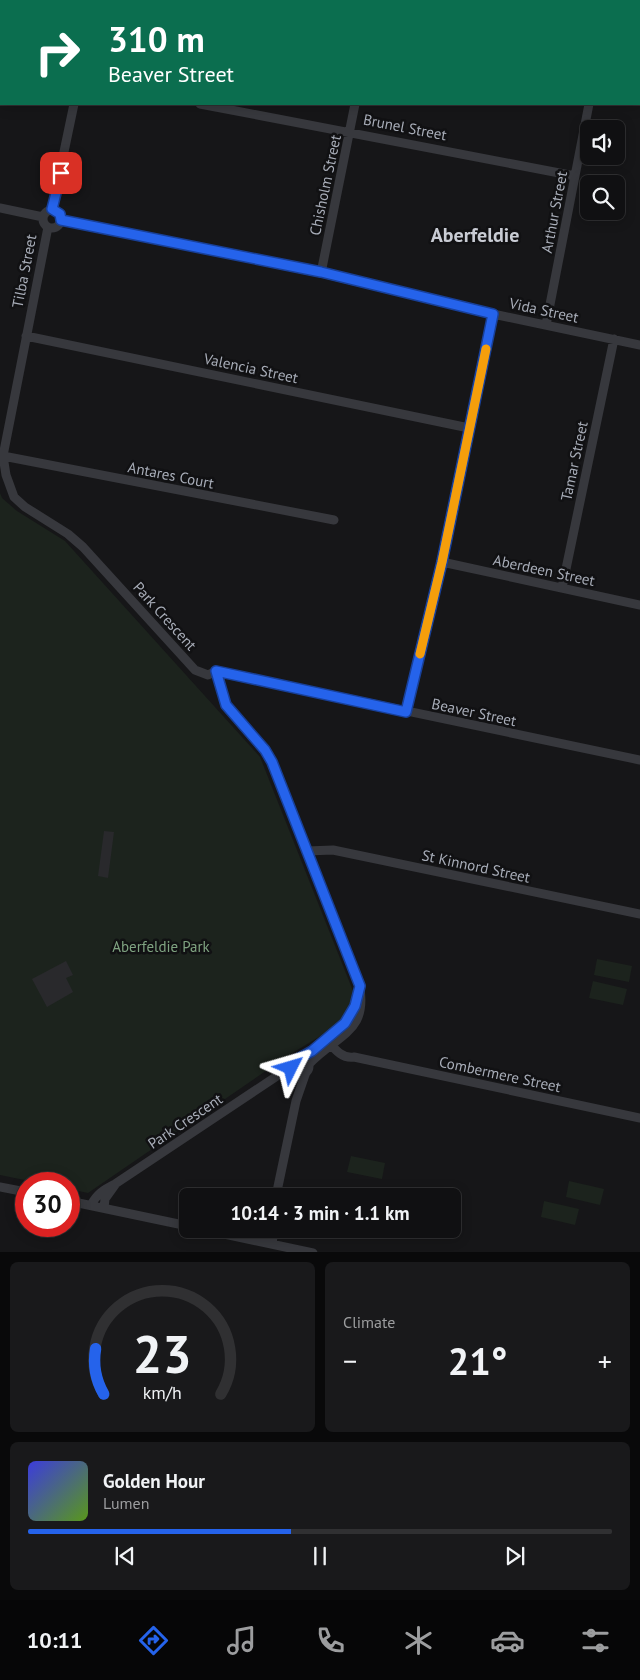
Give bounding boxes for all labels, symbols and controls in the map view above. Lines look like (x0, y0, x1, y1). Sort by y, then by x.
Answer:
text: 310 m (108, 16, 205, 62)
icon: right (25, 20, 90, 85)
text: Beaver Street (108, 60, 234, 88)
street label: Brunel Street (362, 110, 448, 144)
map controls (580, 120, 625, 220)
button: sound (580, 120, 625, 165)
street label: Chisholm Street (305, 133, 345, 237)
pin (40, 152, 82, 194)
icon: arrive (47, 159, 75, 187)
street label: Arthur Street (537, 169, 571, 255)
button: search (580, 175, 625, 220)
district label: Aberfeldie (431, 222, 519, 248)
street label: Tilba Street (8, 233, 40, 309)
street label: Vida Street (507, 293, 580, 327)
street label: Valencia Street (201, 349, 300, 387)
street label: Tamar Street (556, 419, 592, 503)
street label: Antares Court (126, 457, 216, 493)
street label: Aberdeen Street (492, 550, 596, 590)
street label: Park Crescent (129, 578, 201, 654)
street label: Beaver Street (430, 694, 518, 730)
street label: St Kinnord Street (420, 845, 532, 887)
park label: Aberfeldie Park (112, 937, 211, 956)
position arrow (264, 1041, 316, 1093)
street label: Combermere Street (437, 1052, 563, 1096)
street label: Park Crescent (144, 1089, 226, 1153)
speed limit sign: 30 (15, 1172, 80, 1237)
text: 10:14 · 3 min · 1.1 km (230, 1201, 410, 1225)
text: Climate (343, 1312, 395, 1332)
text: 23 (133, 1320, 192, 1387)
text: 21° (448, 1336, 507, 1385)
text: − (343, 1342, 357, 1379)
text: + (598, 1342, 612, 1379)
text: km/h (143, 1381, 182, 1404)
text: Golden Hour (103, 1469, 205, 1493)
text: Lumen (103, 1493, 149, 1513)
icon: previous (111, 1542, 139, 1570)
icon: pause (306, 1542, 334, 1570)
icon: next (501, 1542, 529, 1570)
icon: directions (136, 1623, 171, 1658)
icon: music (224, 1623, 259, 1658)
icon: phone (313, 1623, 348, 1658)
icon: climate (401, 1623, 436, 1658)
icon: car (490, 1623, 525, 1658)
icon: filters (578, 1623, 613, 1658)
text: 10:11 (27, 1626, 83, 1654)

